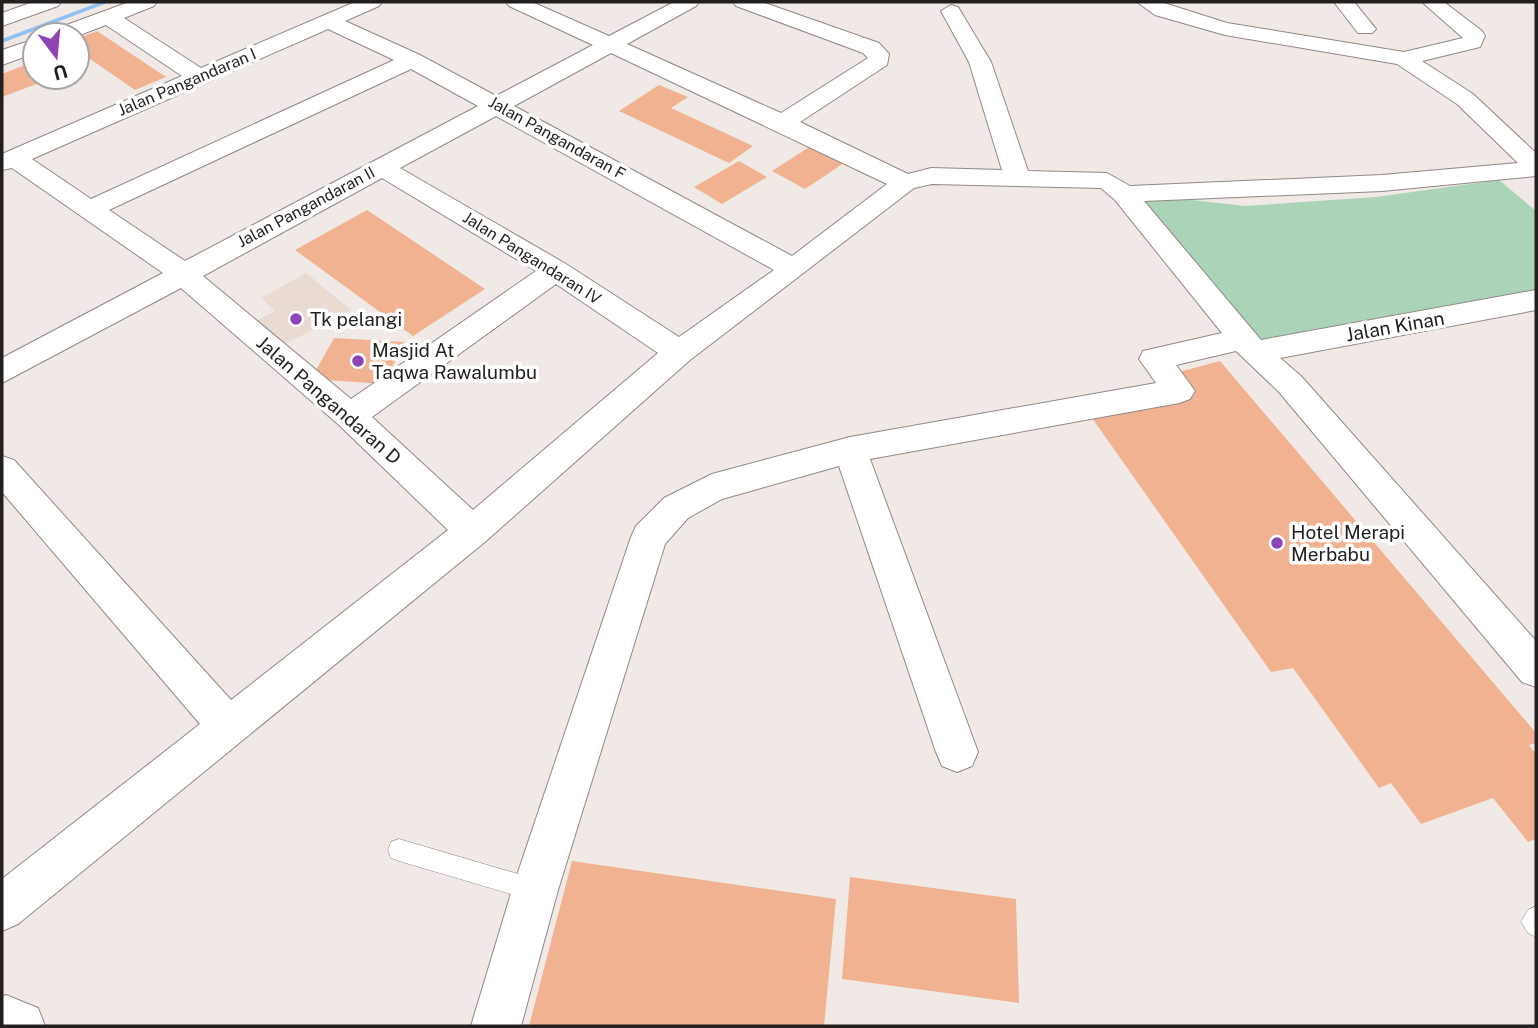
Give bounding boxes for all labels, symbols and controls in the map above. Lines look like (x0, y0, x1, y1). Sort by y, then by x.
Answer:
north arrow (21, 21, 91, 91)
street label: Jalan Pangandaran I (115, 44, 259, 120)
text: U (51, 60, 70, 85)
street label: Jalan Pangandaran F (485, 92, 629, 184)
street label: Jalan Pangandaran II (234, 163, 378, 251)
street label: Jalan Pangandaran IV (459, 208, 605, 308)
street label: Jalan Kinan (1344, 306, 1446, 346)
place label: Tk pelangi (310, 308, 402, 330)
marker: Tk pelangi (288, 311, 304, 327)
street label: Jalan Pangandaran D (252, 331, 406, 469)
place label: Masjid At Taqwa Rawalumbu (372, 339, 537, 383)
marker: Masjid At Taqwa Rawalumbu (350, 353, 366, 369)
place label: Hotel Merapi Merbabu (1291, 521, 1405, 565)
marker: Hotel Merapi Merbabu (1269, 535, 1285, 551)

